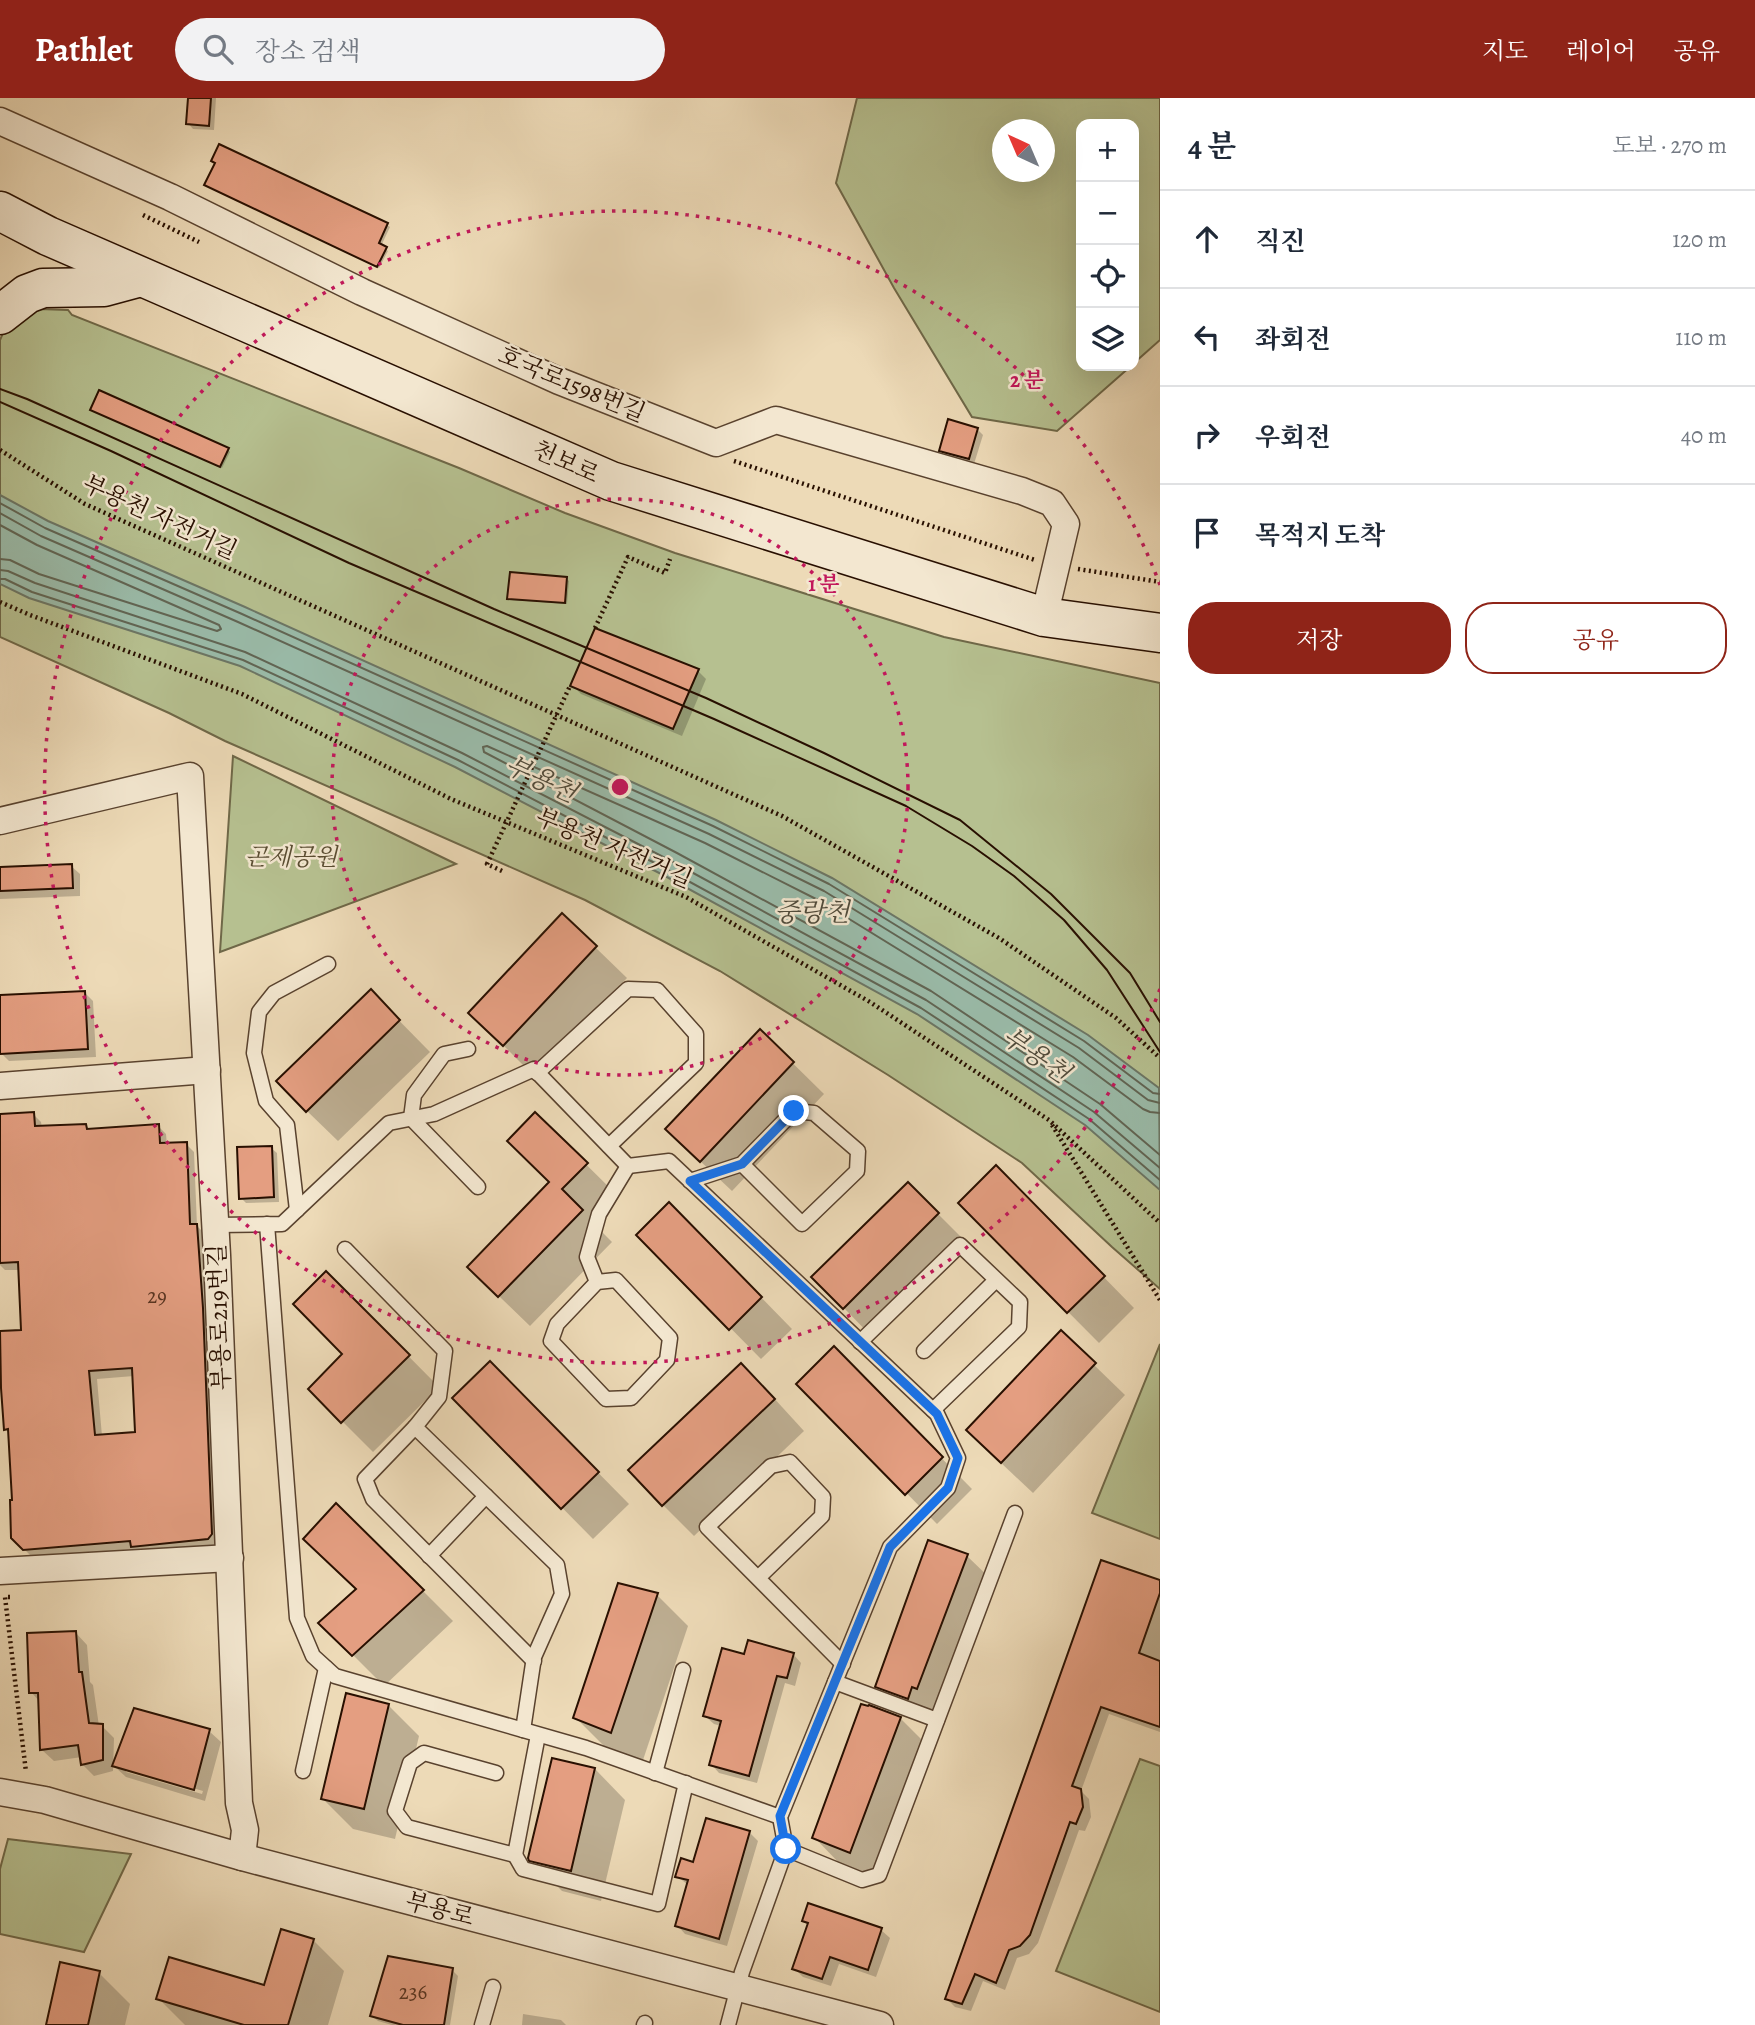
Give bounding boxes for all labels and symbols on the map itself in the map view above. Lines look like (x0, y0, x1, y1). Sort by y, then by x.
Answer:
north arrow (992, 119, 1055, 182)
street label: 호국로1598번길 (493, 339, 651, 429)
text: 2 분 (1010, 366, 1044, 394)
street label: 천보로 (528, 433, 604, 491)
street label: 부용천 자전거길 (78, 467, 242, 567)
text: 1 분 (808, 570, 840, 598)
water label: 부용천 (499, 747, 584, 812)
centre of rings (608, 775, 632, 799)
street label: 부용천 자전거길 (531, 801, 697, 895)
park label: 곤제공원 (245, 841, 339, 873)
water label: 중랑천 (774, 895, 852, 930)
water label: 부용천 (995, 1019, 1078, 1092)
route end (778, 1095, 809, 1126)
street label: 부용로219번길 (200, 1243, 238, 1391)
house number: 29 (147, 1282, 167, 1310)
route start (770, 1833, 801, 1864)
street label: 부용로 (402, 1885, 478, 1933)
house number: 236 (399, 1978, 428, 2006)

